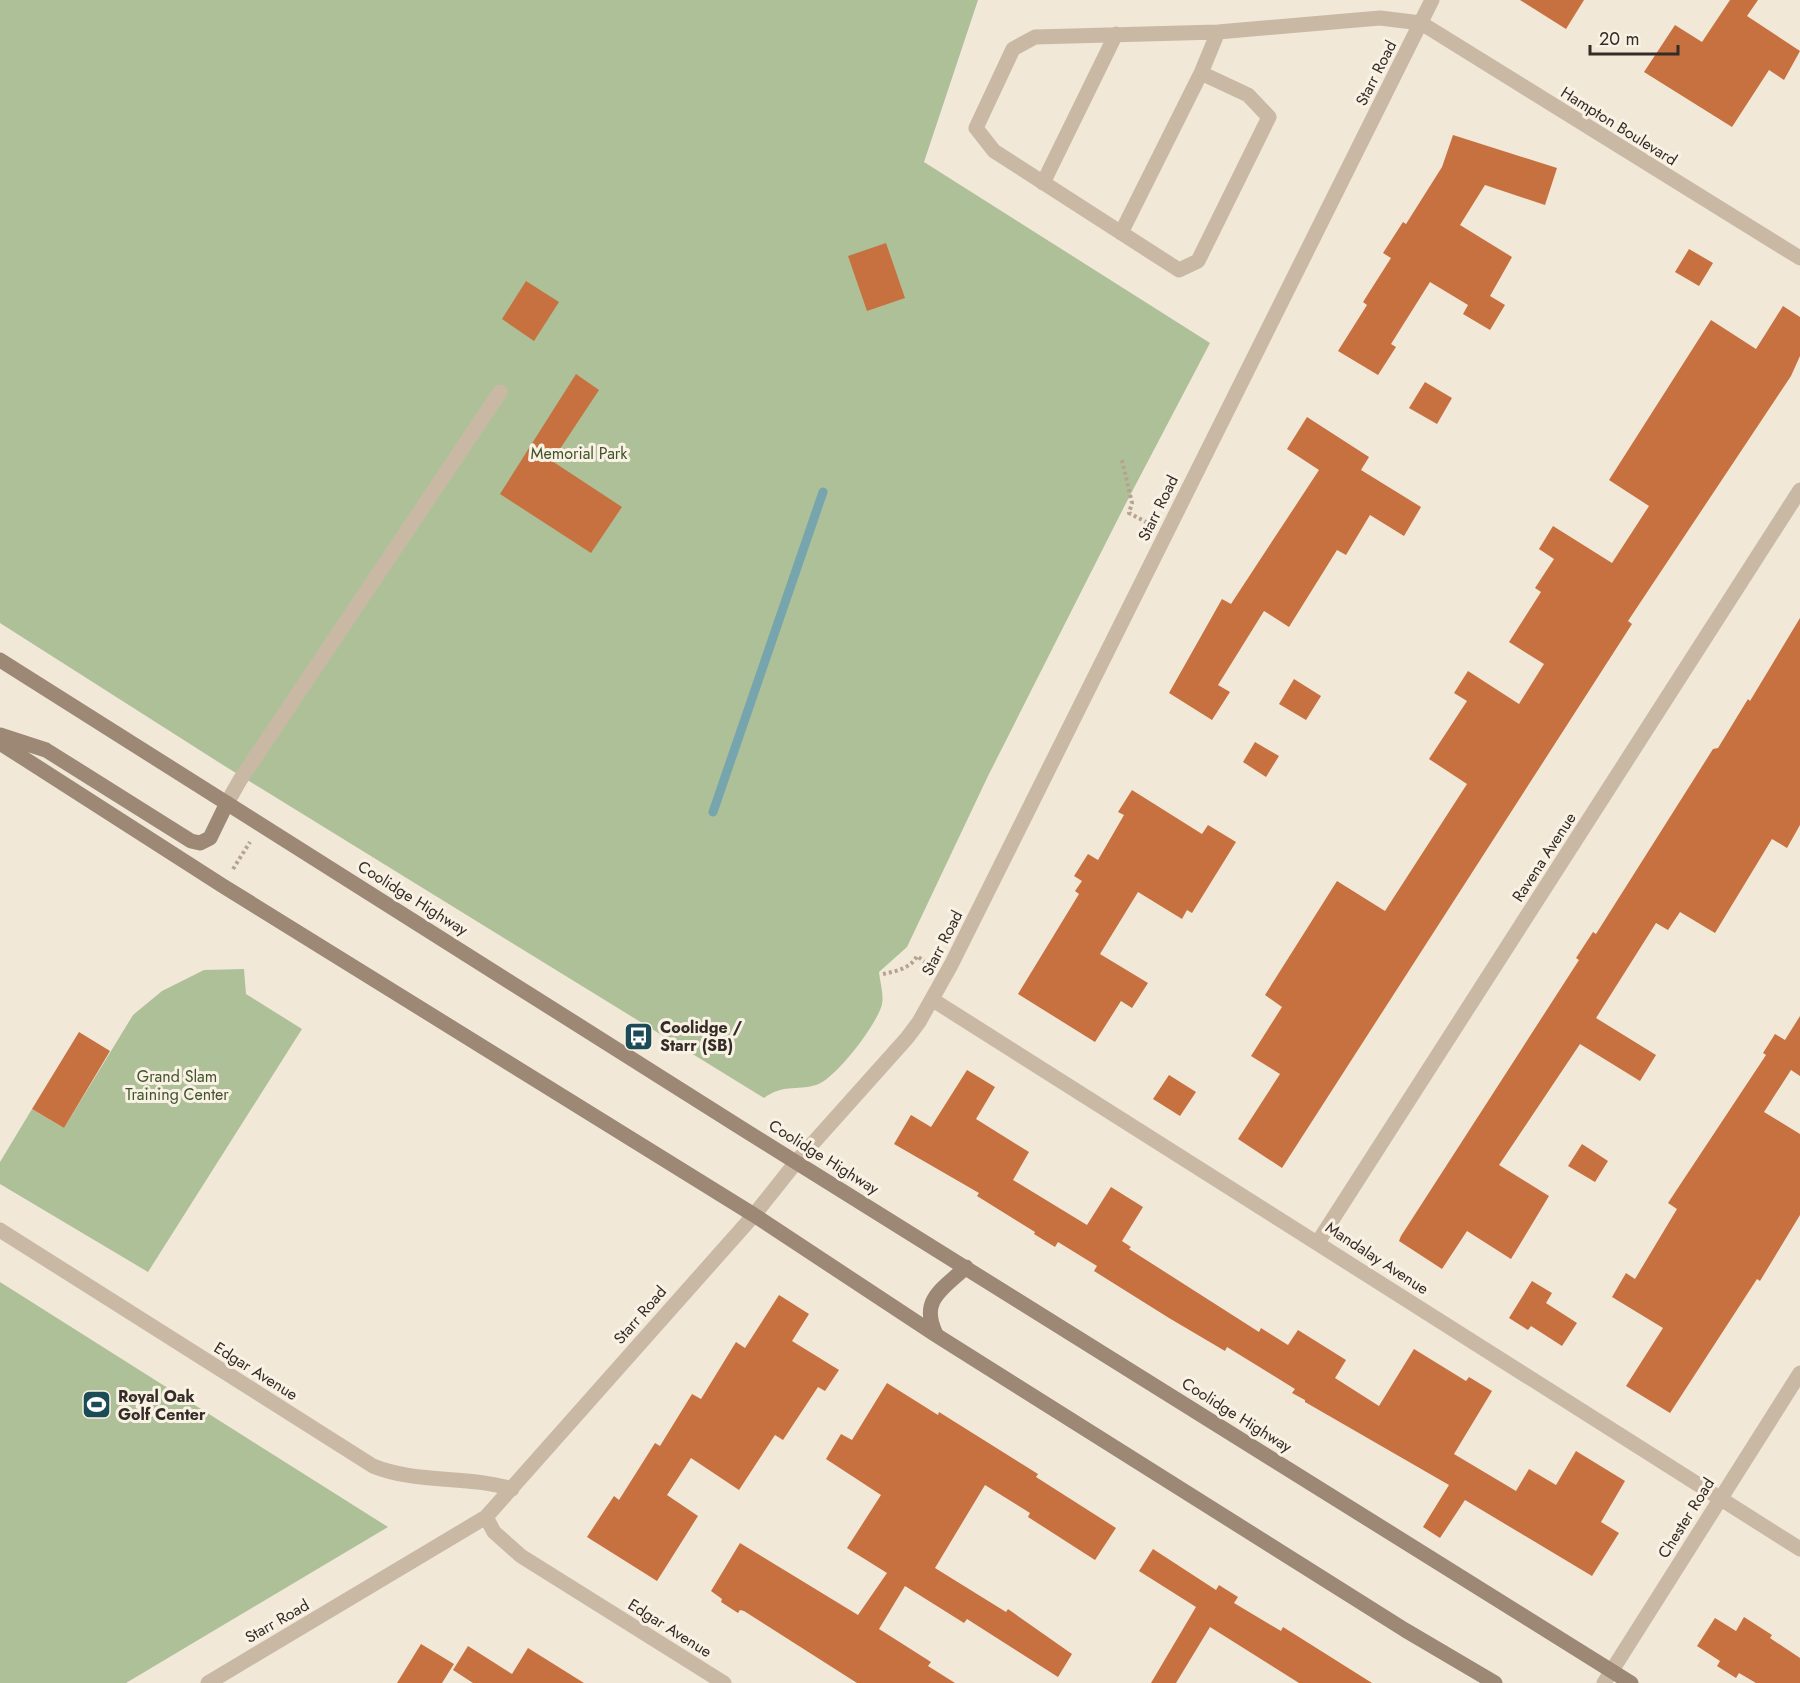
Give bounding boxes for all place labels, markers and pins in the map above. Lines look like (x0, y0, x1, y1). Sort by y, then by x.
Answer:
place label: Coolidge / Starr (SB) (660, 1016, 742, 1057)
bus stop icon: Coolidge / Starr (SB) (623, 1020, 655, 1052)
place label: Royal Oak Golf Center (118, 1385, 206, 1426)
sports icon: Royal Oak Golf Center (81, 1389, 113, 1421)

